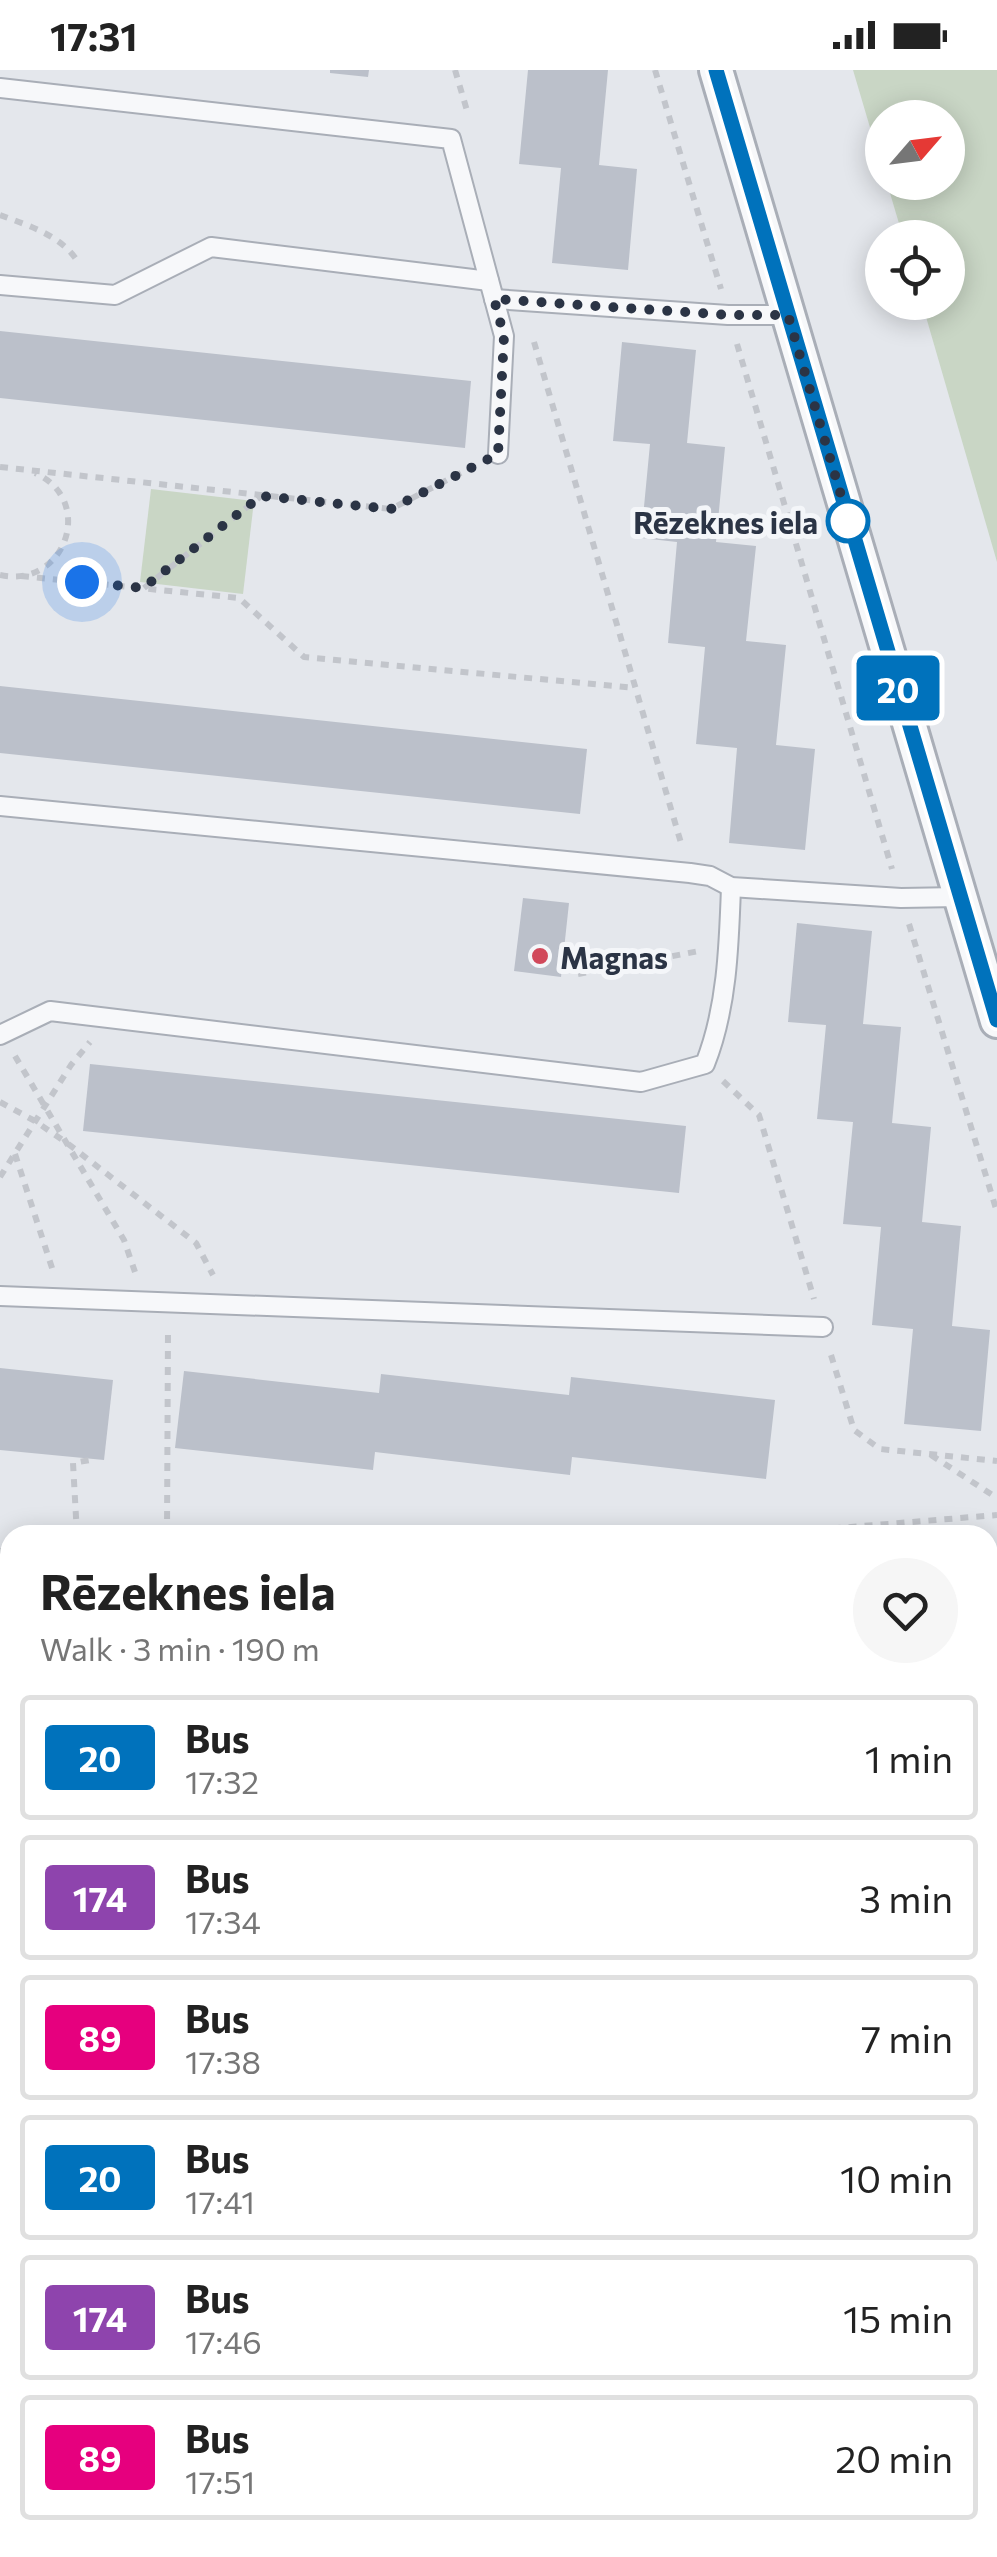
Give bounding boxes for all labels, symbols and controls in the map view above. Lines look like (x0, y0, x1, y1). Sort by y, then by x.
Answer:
text: 17:31 (50, 12, 137, 59)
north arrow (865, 100, 965, 200)
map controls (865, 100, 965, 320)
button: locate (865, 220, 965, 320)
marker: Rēzeknes iela (827, 500, 869, 542)
place label: Rēzeknes iela (633, 503, 818, 540)
your location (57, 557, 107, 607)
line badge: 20 (853, 656, 943, 720)
text: 20 (877, 667, 919, 710)
place label: Magnas (560, 938, 668, 975)
marker: Magnas (529, 945, 551, 967)
button: heart (853, 1558, 958, 1663)
text: Rēzeknes iela (40, 1561, 336, 1620)
text: Walk · 3 min · 190 m (40, 1628, 320, 1668)
text: Bus (185, 1714, 250, 1761)
text: 1 min (865, 1734, 953, 1781)
text: 20 (79, 1736, 121, 1779)
text: 17:32 (185, 1761, 259, 1801)
text: Bus (185, 1854, 250, 1901)
text: 3 min (859, 1874, 953, 1921)
text: 174 (73, 1876, 127, 1919)
text: 17:34 (185, 1901, 261, 1941)
text: Bus (185, 1994, 250, 2041)
text: 7 min (861, 2014, 953, 2061)
text: 89 (78, 2016, 122, 2059)
text: 17:38 (185, 2041, 261, 2081)
text: Bus (185, 2134, 250, 2181)
text: 10 min (840, 2154, 953, 2201)
text: 20 (79, 2156, 121, 2199)
text: 17:41 (185, 2181, 255, 2221)
text: Bus (185, 2274, 250, 2321)
text: 15 min (843, 2294, 953, 2341)
text: 174 (73, 2296, 127, 2339)
text: 17:46 (185, 2321, 262, 2361)
text: Bus (185, 2414, 250, 2461)
text: 20 min (835, 2434, 953, 2481)
text: 89 (78, 2436, 122, 2479)
text: 17:51 (185, 2461, 255, 2501)

